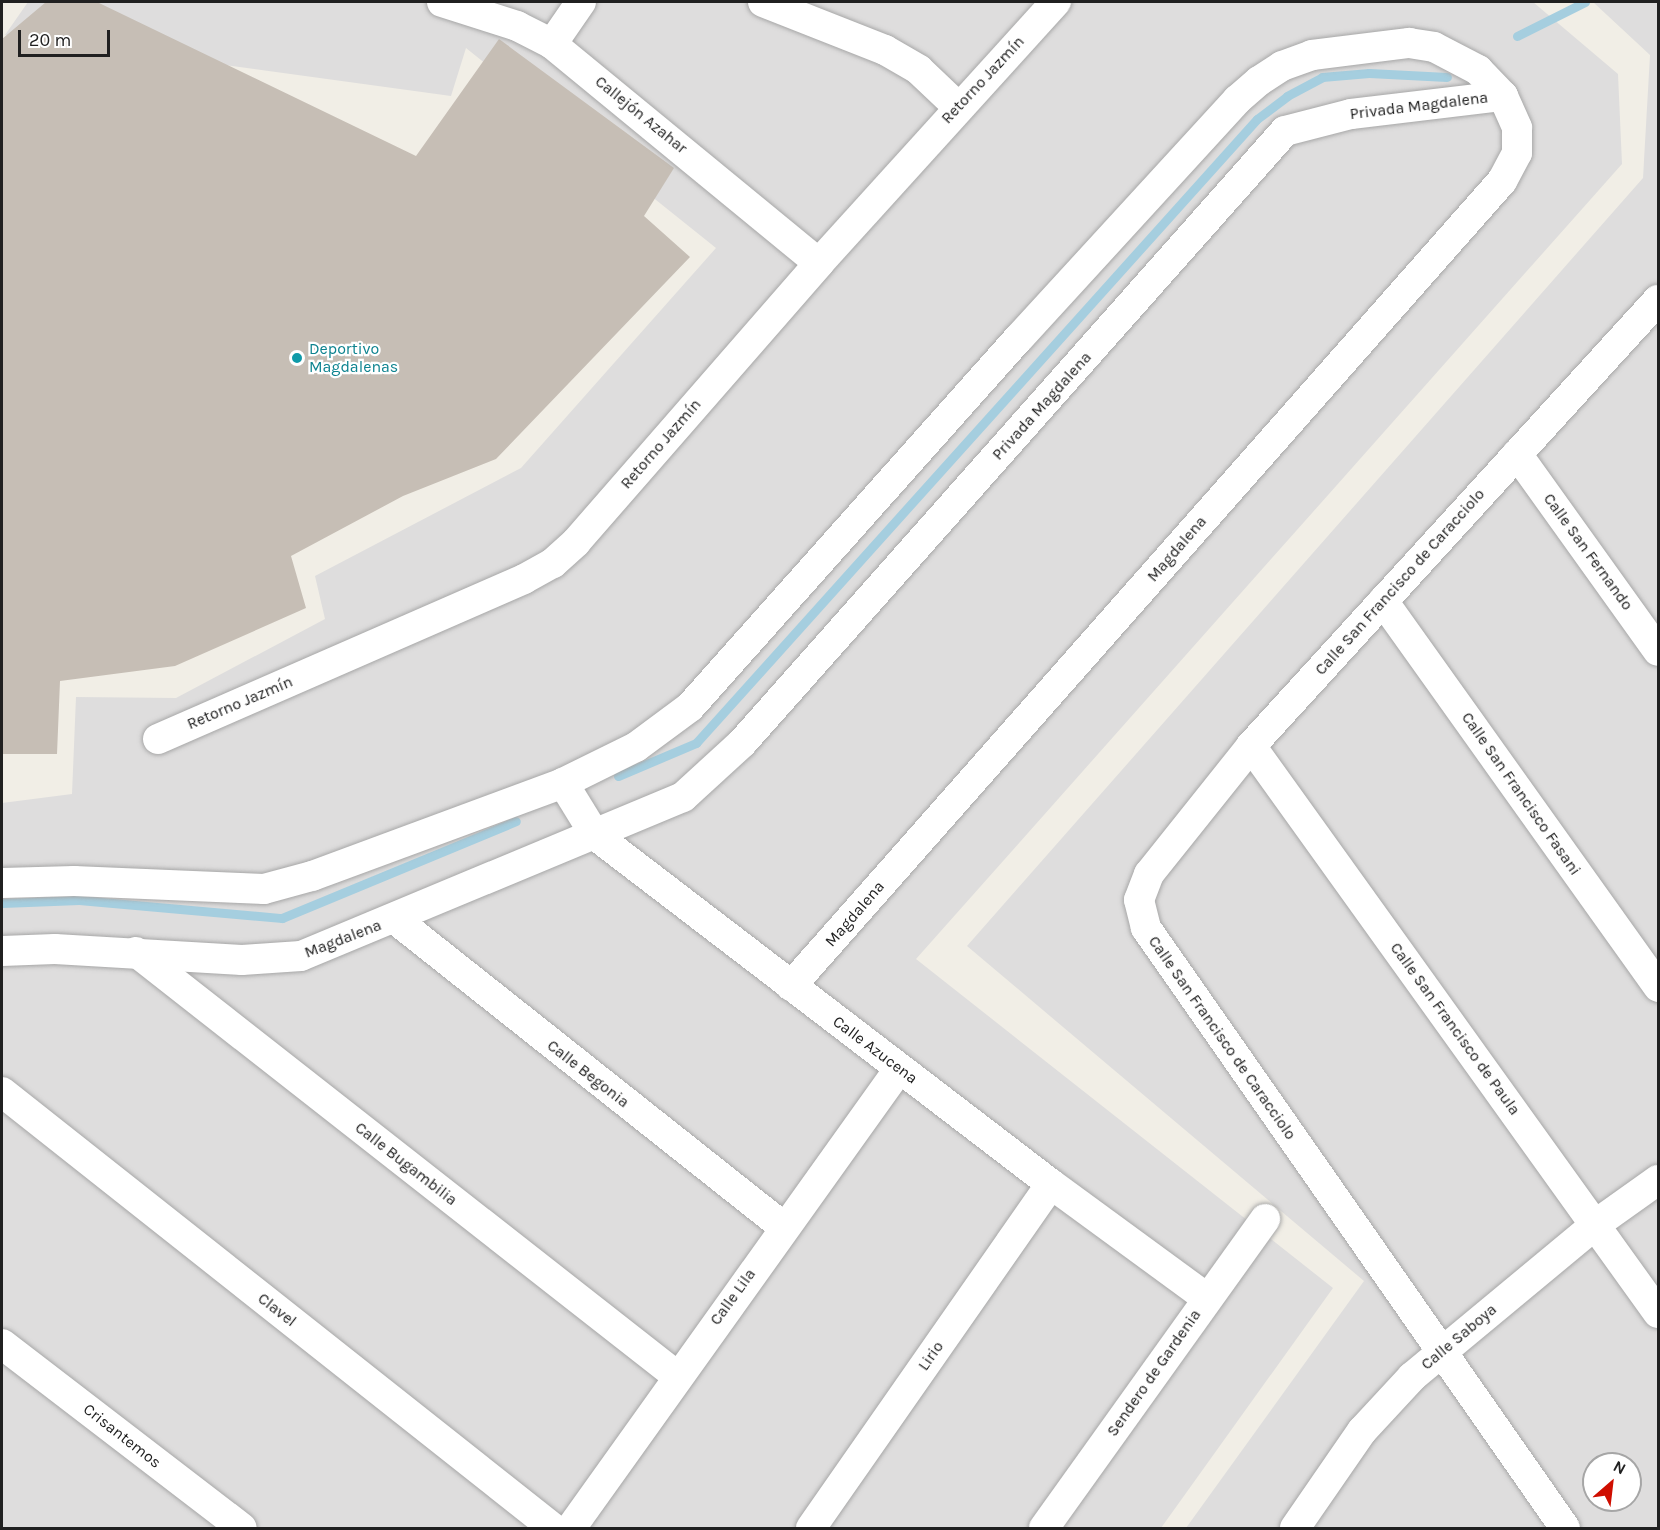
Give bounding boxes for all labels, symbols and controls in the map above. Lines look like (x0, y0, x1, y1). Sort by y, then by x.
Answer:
scale bar (21, 18, 112, 56)
text: 20 m (29, 29, 71, 51)
street label: Retorno Jazmín (937, 32, 1029, 128)
street label: Callejón Azahar (591, 72, 691, 158)
street label: Privada Magdalena (1349, 88, 1489, 124)
place label: Deportivo Magdalenas (309, 339, 398, 377)
street label: Privada Magdalena (988, 348, 1096, 464)
marker: Deportivo Magdalenas (290, 351, 304, 365)
street label: Retorno Jazmín (617, 395, 705, 493)
street label: Calle San Francisco de Caracciolo (1311, 485, 1489, 679)
street label: Calle San Fernando (1539, 490, 1637, 614)
street label: Magdalena (1143, 512, 1211, 586)
street label: Retorno Jazmín (184, 672, 296, 734)
street label: Calle San Francisco Fasani (1457, 709, 1585, 879)
street label: Magdalena (821, 877, 889, 951)
street label: Magdalena (302, 916, 384, 962)
street label: Calle San Francisco de Caracciolo (1144, 932, 1300, 1144)
street label: Calle San Francisco de Paula (1386, 939, 1524, 1119)
street label: Calle Azucena (829, 1012, 921, 1088)
street label: Calle Begonia (543, 1036, 633, 1112)
street label: Calle Bugambilia (351, 1118, 461, 1210)
street label: Calle Lila (706, 1265, 760, 1329)
street label: Clavel (254, 1289, 300, 1331)
street label: Calle Saboya (1417, 1300, 1501, 1374)
street label: Sendero de Gardenia (1103, 1306, 1205, 1440)
street label: Lirio (914, 1338, 948, 1374)
street label: Crisantemos (79, 1400, 165, 1472)
north arrow (1582, 1452, 1642, 1512)
text: N (1610, 1456, 1629, 1479)

